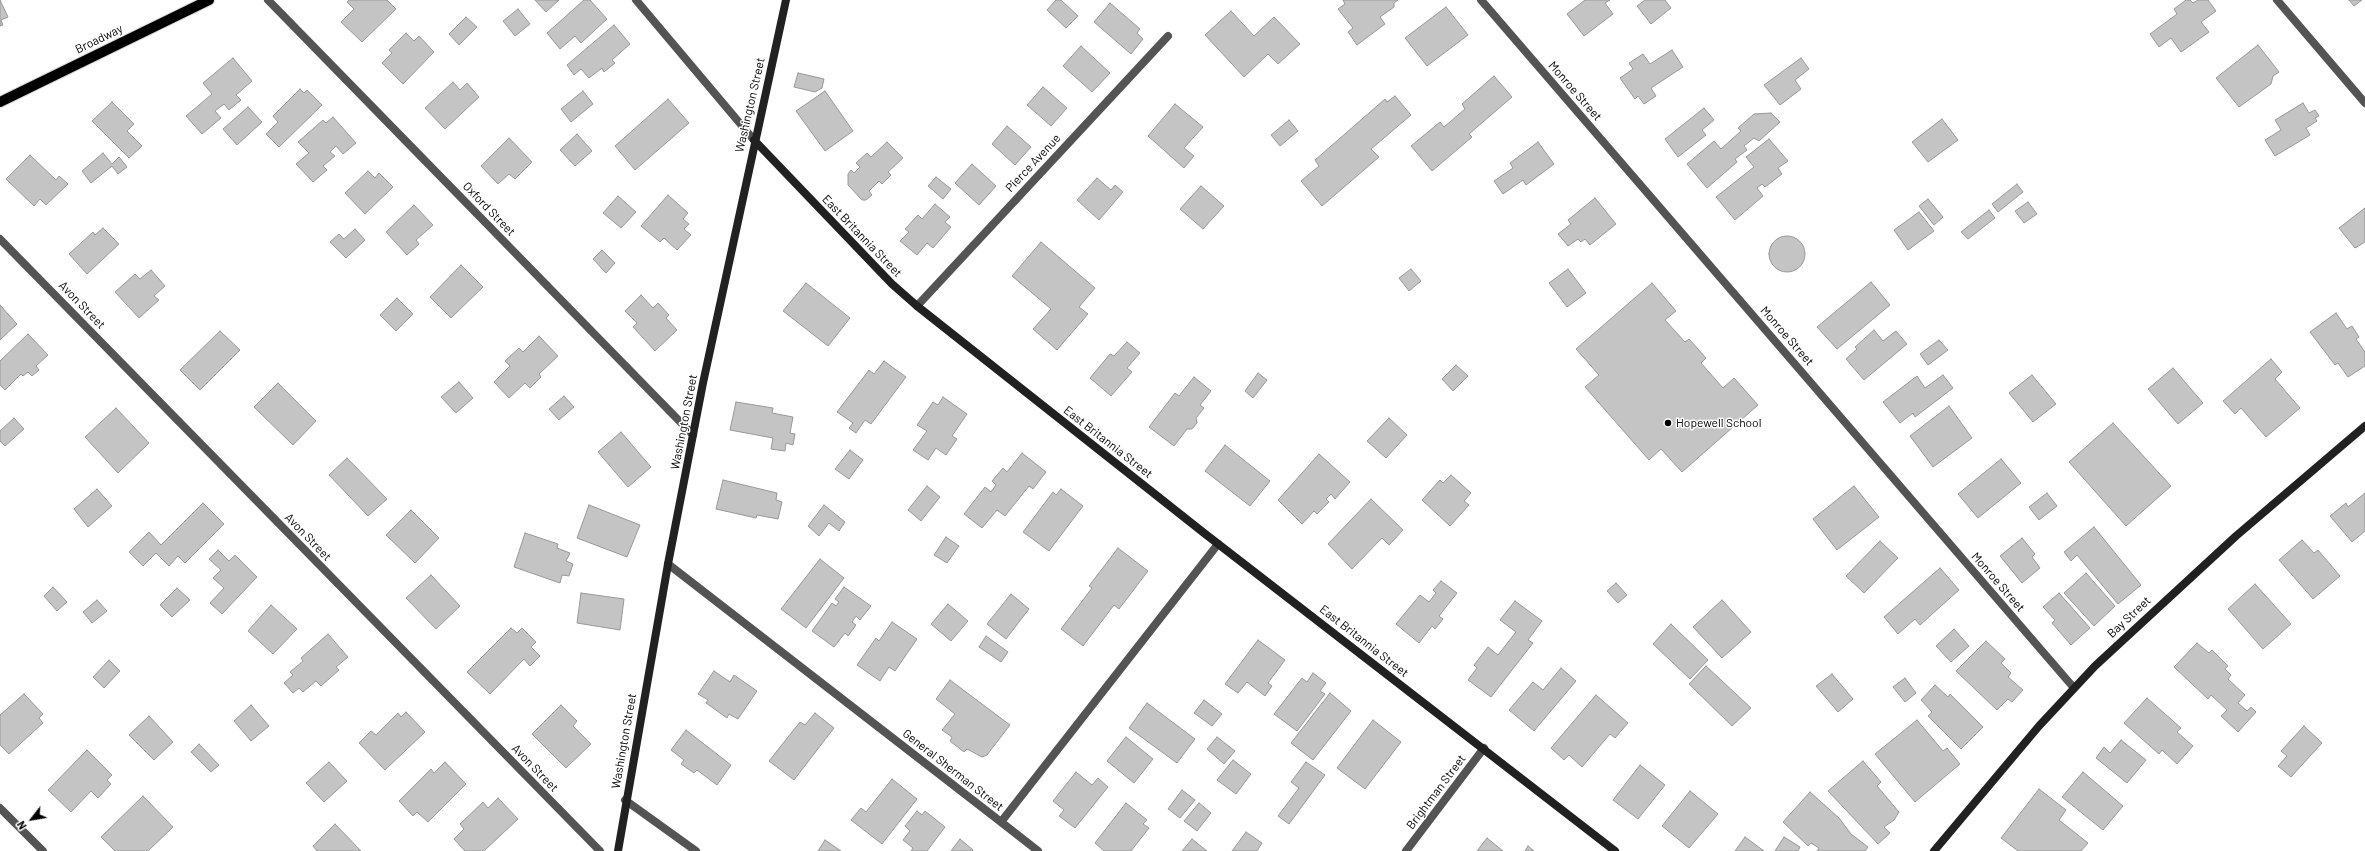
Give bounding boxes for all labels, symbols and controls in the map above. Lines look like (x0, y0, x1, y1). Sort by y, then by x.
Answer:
street label: Broadway (73, 21, 125, 57)
street label: Washington Street (732, 56, 768, 154)
street label: Monroe Street (1545, 58, 1605, 124)
street label: Pierce Avenue (1002, 131, 1064, 195)
street label: Oxford Street (460, 179, 518, 239)
street label: East Britannia Street (819, 192, 905, 280)
street label: Avon Street (56, 278, 108, 332)
street label: Monroe Street (1757, 303, 1817, 369)
street label: Washington Street (668, 373, 700, 471)
street label: East Britannia Street (1061, 403, 1155, 481)
place label: Hopewell School (1676, 416, 1761, 430)
marker: Hopewell School (1663, 418, 1673, 428)
street label: Avon Street (282, 510, 334, 564)
street label: Monroe Street (1968, 549, 2028, 615)
street label: Bay Street (2104, 593, 2154, 641)
street label: East Britannia Street (1317, 602, 1411, 680)
street label: Washington Street (609, 692, 639, 790)
street label: General Sherman Street (900, 726, 1006, 814)
street label: Avon Street (509, 741, 561, 795)
street label: Brightman Street (1403, 752, 1469, 832)
north arrow (12, 799, 52, 839)
text: N (14, 819, 29, 832)

